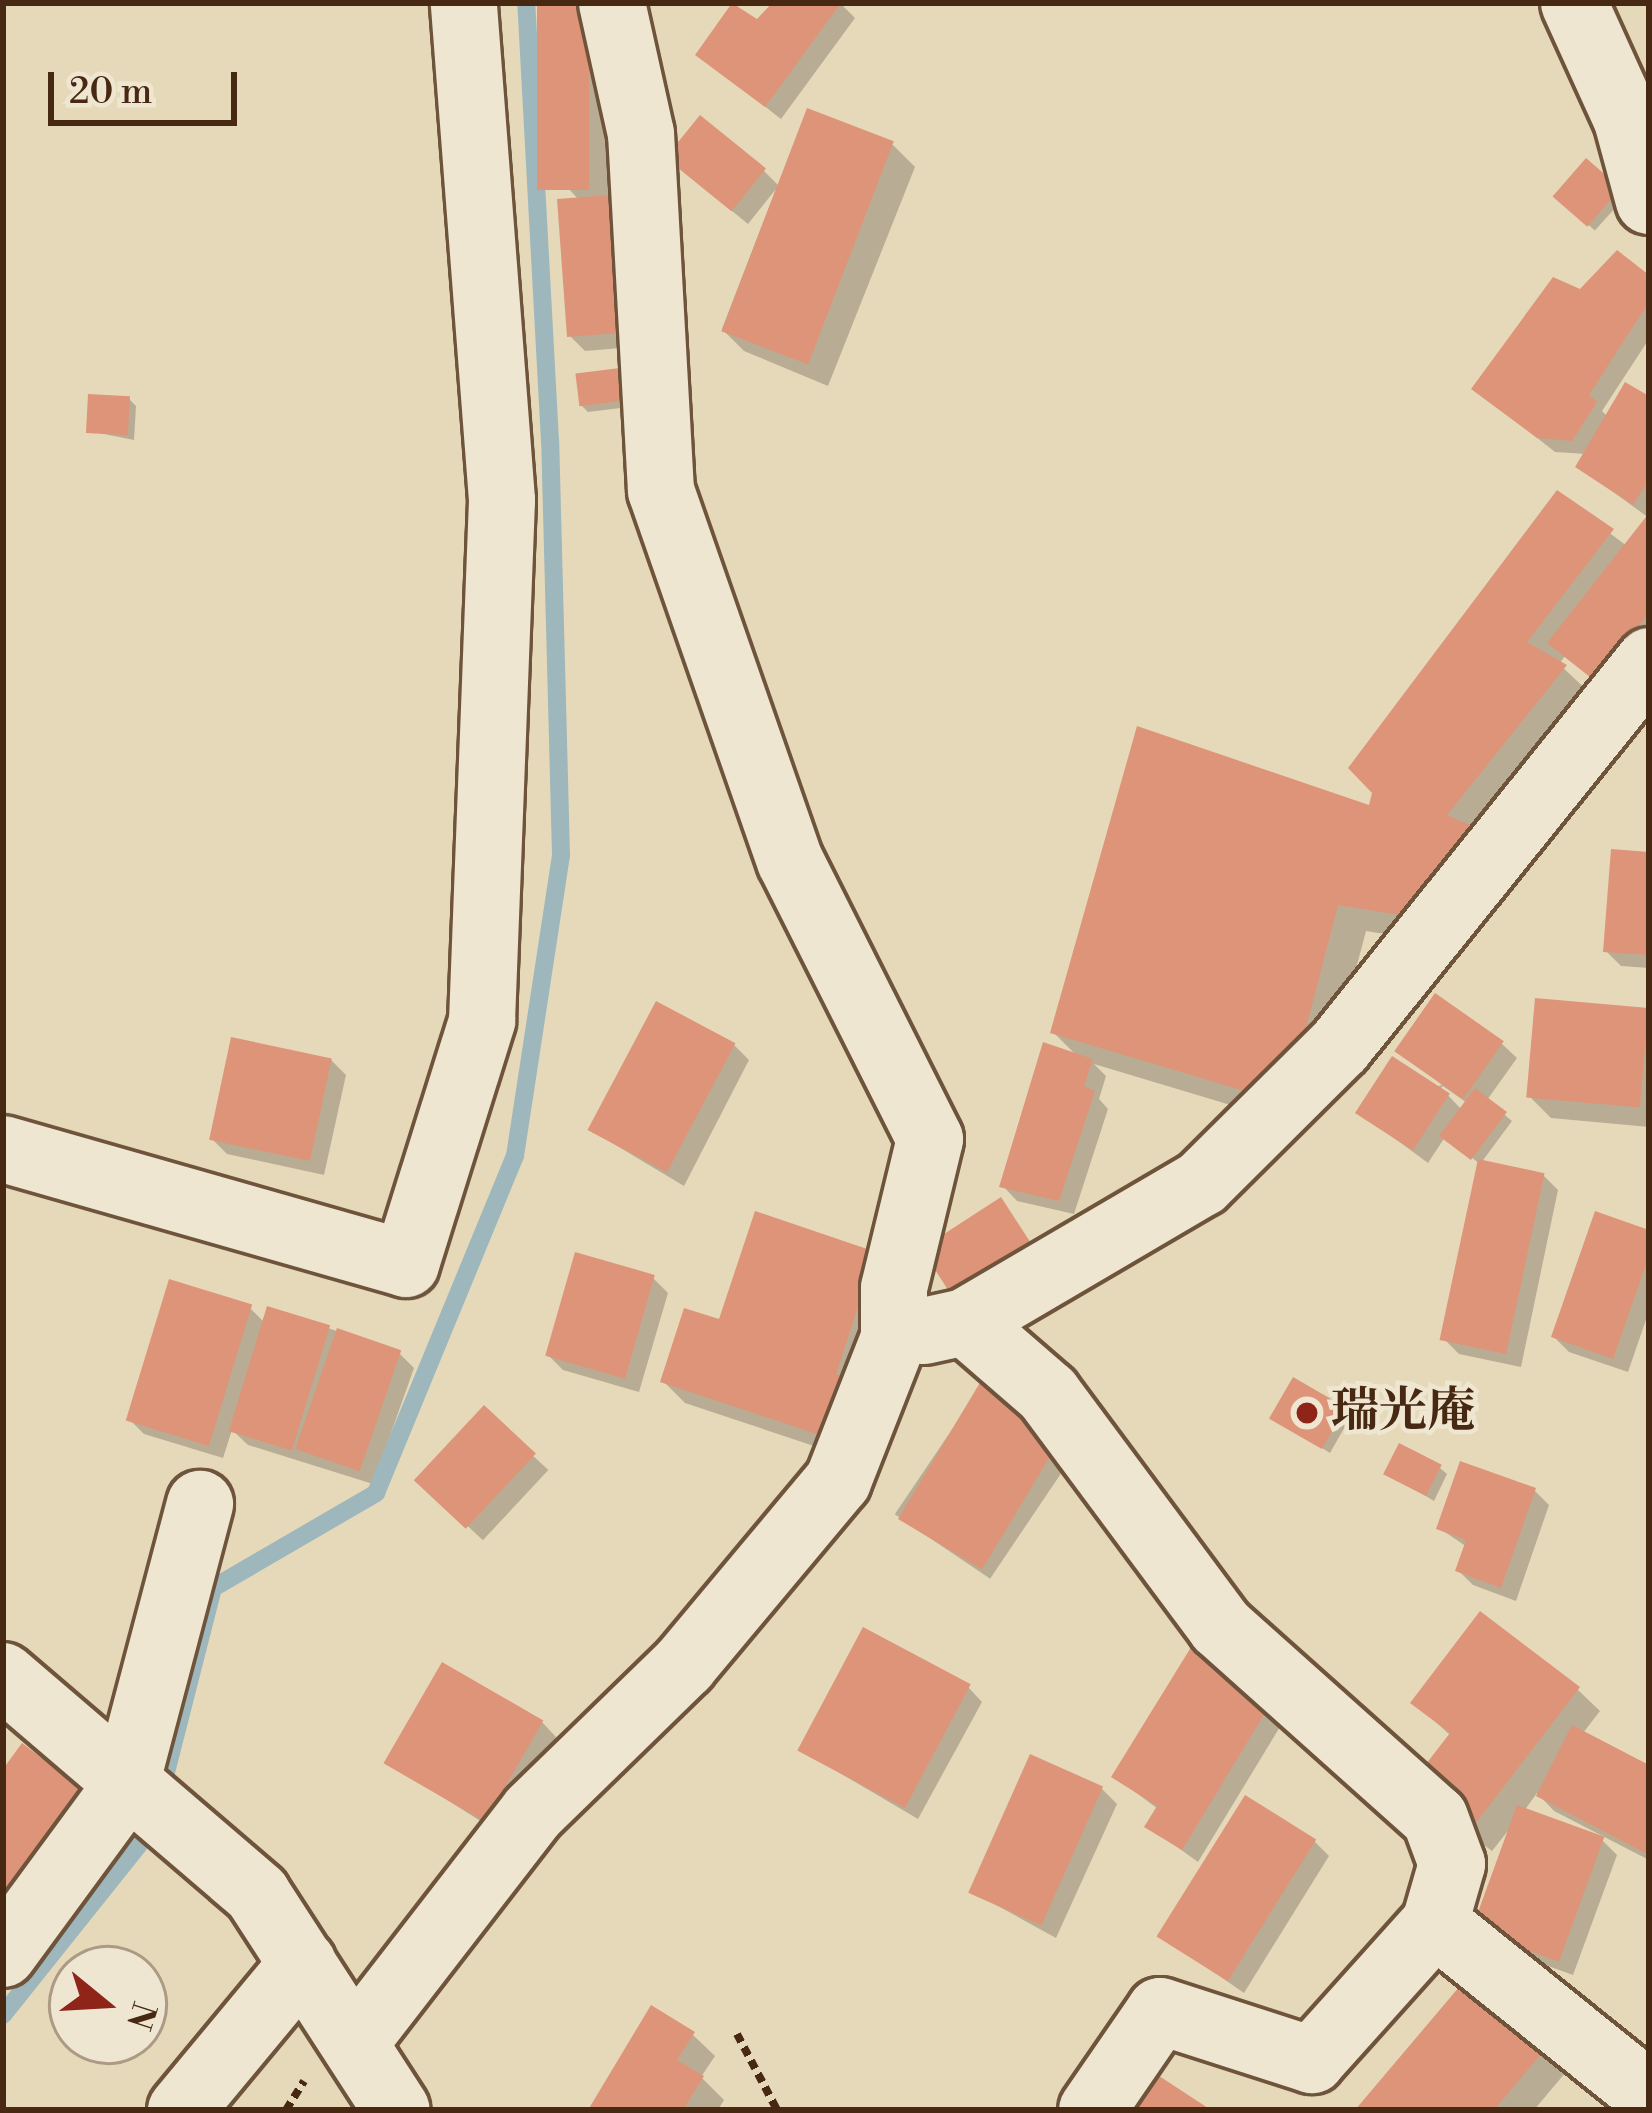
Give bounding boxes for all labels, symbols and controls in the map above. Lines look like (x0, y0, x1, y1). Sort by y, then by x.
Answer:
scale bar (54, 48, 243, 122)
text: 20 m (69, 70, 152, 115)
place label: 瑞光庵 (1331, 1384, 1475, 1442)
marker: 瑞光庵 (1294, 1400, 1320, 1426)
north arrow (48, 1945, 168, 2065)
text: N (116, 1997, 163, 2034)

